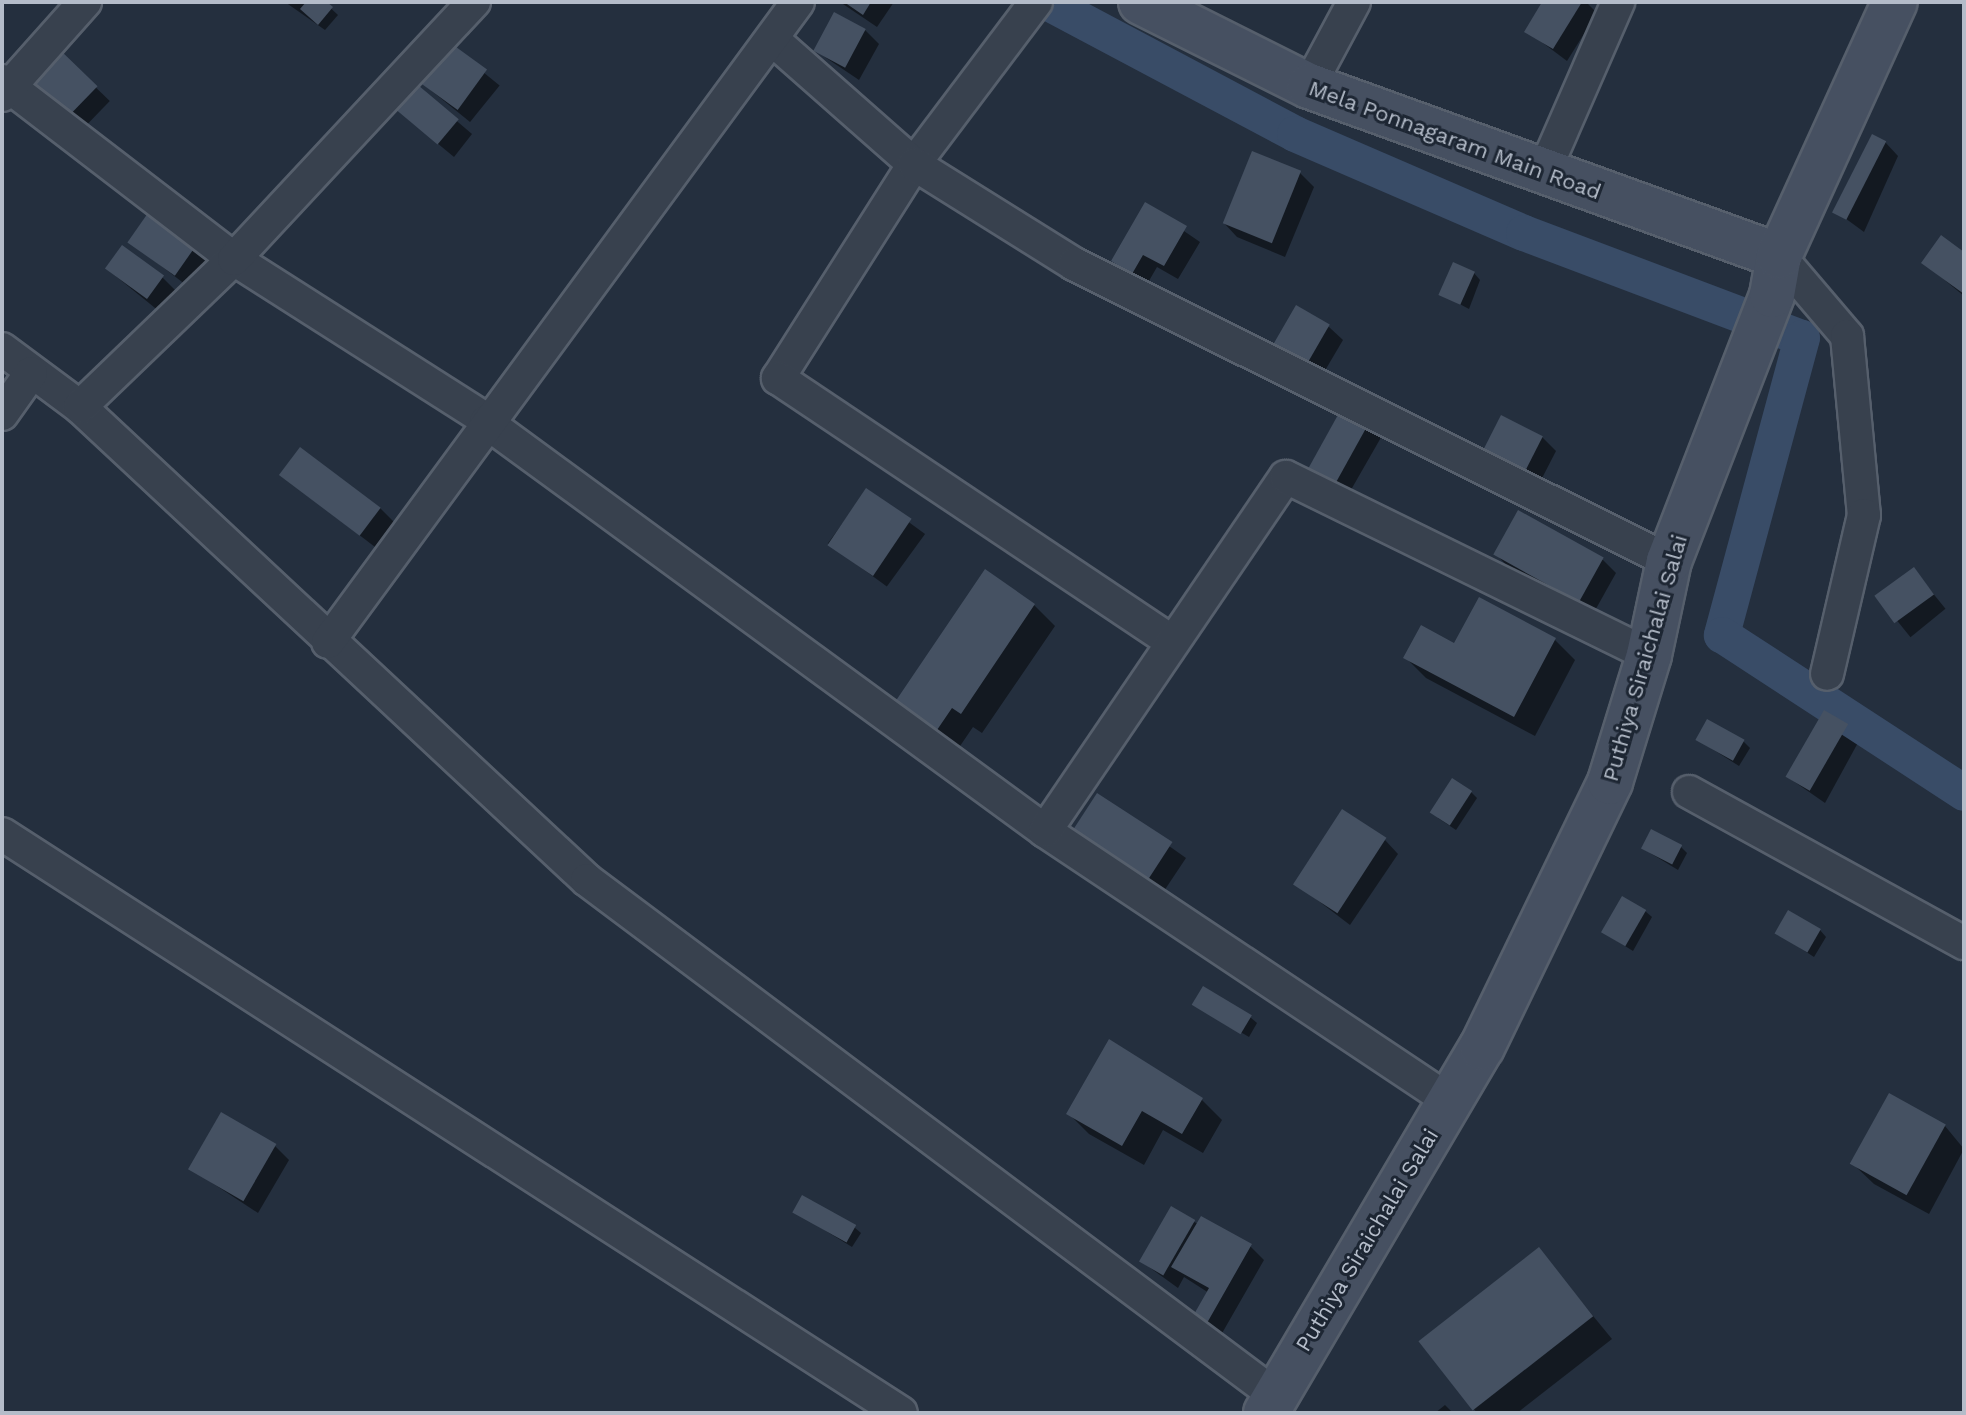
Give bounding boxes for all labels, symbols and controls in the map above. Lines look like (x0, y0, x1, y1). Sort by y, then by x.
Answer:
street label: Mela Ponnagaram Main Road (1305, 75, 1605, 205)
street label: Puthiya Siraichalai Salai (1597, 531, 1693, 785)
street label: Puthiya Siraichalai Salai (1290, 1124, 1444, 1356)

